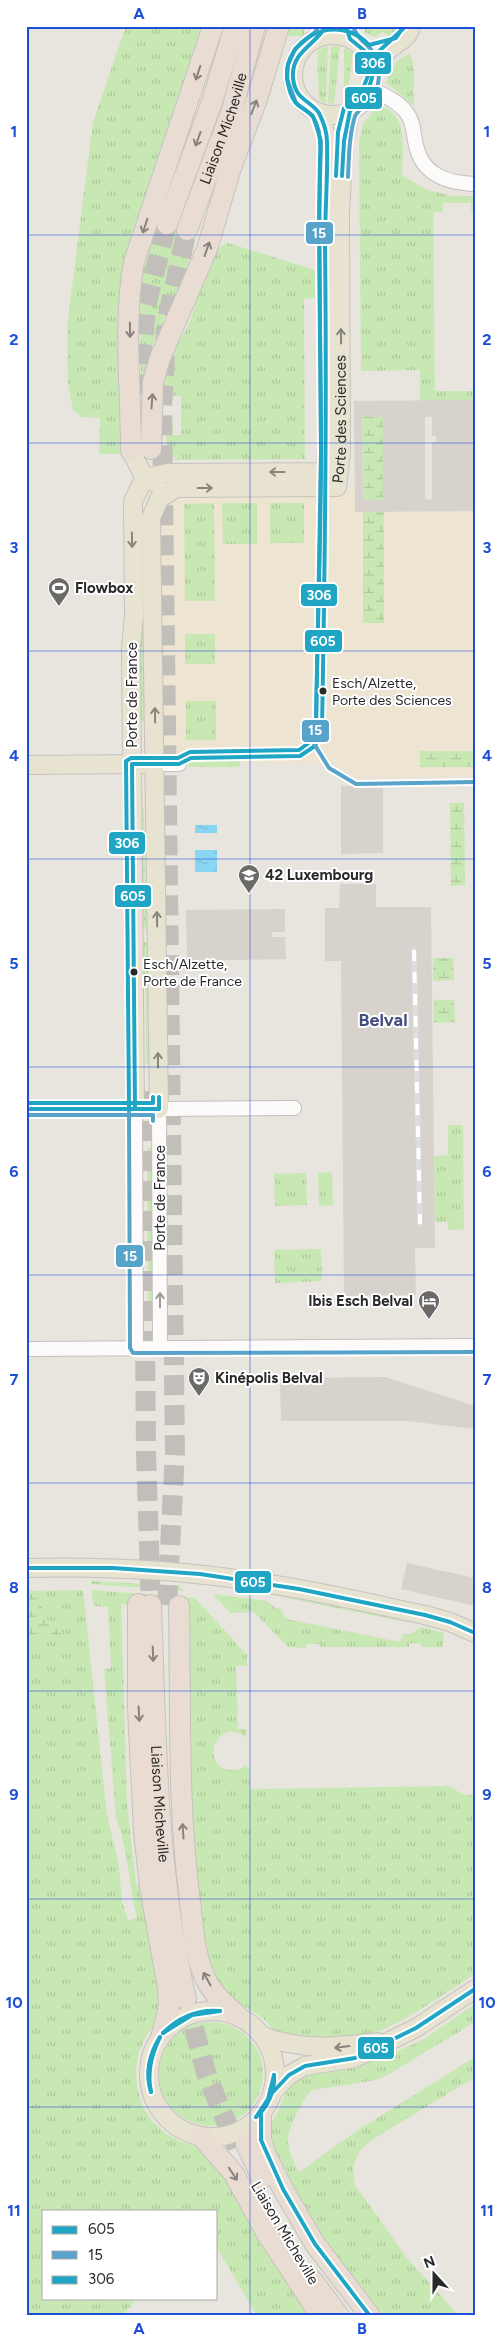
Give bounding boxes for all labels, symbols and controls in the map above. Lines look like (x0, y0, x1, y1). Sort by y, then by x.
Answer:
text: A (133, 4, 145, 23)
text: B (357, 4, 367, 23)
line badge: 306 (354, 51, 392, 75)
text: 306 (361, 55, 385, 72)
one-way arrow (192, 64, 202, 80)
street label: Liaison Micheville (196, 71, 251, 187)
line badge: 605 (344, 86, 383, 110)
text: 605 (351, 90, 377, 107)
one-way arrow (250, 99, 259, 115)
text: 1 (11, 122, 17, 141)
text: 1 (484, 122, 490, 141)
one-way arrow (193, 131, 202, 146)
one-way arrow (139, 218, 149, 234)
line badge: 15 (305, 221, 334, 245)
text: 15 (312, 225, 326, 242)
one-way arrow (202, 241, 212, 257)
one-way arrow (125, 322, 135, 338)
one-way arrow (336, 328, 346, 344)
text: 2 (9, 330, 19, 349)
text: 2 (482, 330, 492, 349)
street label: Porte des Sciences (329, 355, 350, 484)
one-way arrow (147, 393, 156, 409)
one-way arrow (269, 467, 286, 477)
one-way arrow (196, 483, 213, 493)
one-way arrow (128, 532, 137, 548)
text: 3 (10, 538, 19, 557)
text: 3 (483, 538, 492, 557)
sports icon: Flowbox (47, 576, 71, 607)
place label: Flowbox (75, 579, 133, 597)
line badge: 306 (300, 583, 338, 607)
text: 306 (307, 587, 331, 604)
line badge: 605 (304, 629, 343, 653)
text: 605 (310, 633, 336, 650)
street label: Porte de France (123, 642, 141, 748)
place label: Esch/Alzette, Porte des Sciences (332, 675, 452, 709)
marker: Esch/Alzette, Porte des Sciences (318, 686, 328, 696)
one-way arrow (150, 708, 160, 724)
line badge: 15 (301, 719, 330, 743)
text: 15 (308, 722, 322, 739)
text: 4 (9, 746, 19, 765)
text: 4 (482, 746, 492, 765)
line badge: 306 (108, 831, 146, 855)
text: 306 (115, 835, 139, 852)
school or university icon: 42 Luxembourg (237, 863, 261, 894)
place label: 42 Luxembourg (265, 866, 373, 884)
line badge: 605 (114, 884, 152, 908)
text: 605 (120, 888, 146, 905)
one-way arrow (152, 911, 162, 928)
text: 5 (9, 954, 19, 973)
text: 5 (482, 954, 492, 973)
place label: Esch/Alzette, Porte de France (143, 956, 242, 990)
marker: Esch/Alzette, Porte de France (129, 967, 139, 977)
district label: Belval (358, 1009, 408, 1031)
one-way arrow (153, 1052, 163, 1068)
street label: Porte de France (151, 1145, 169, 1251)
text: 6 (9, 1162, 19, 1181)
text: 6 (482, 1162, 492, 1181)
line badge: 15 (115, 1244, 144, 1268)
text: 15 (123, 1248, 137, 1265)
hotel icon: Ibis Esch Belval (417, 1289, 441, 1320)
one-way arrow (155, 1292, 165, 1308)
place label: Ibis Esch Belval (308, 1292, 413, 1310)
theatre icon: Kinépolis Belval (187, 1366, 211, 1397)
place label: Kinépolis Belval (215, 1369, 323, 1387)
text: 7 (10, 1370, 19, 1389)
text: 7 (483, 1370, 492, 1389)
line badge: 605 (234, 1570, 272, 1594)
text: 605 (240, 1574, 266, 1591)
text: 8 (9, 1578, 19, 1597)
text: 8 (482, 1578, 492, 1597)
one-way arrow (148, 1645, 157, 1661)
one-way arrow (134, 1706, 143, 1722)
street label: Liaison Micheville (147, 1745, 173, 1863)
text: 9 (9, 1785, 19, 1804)
text: 9 (482, 1785, 492, 1804)
one-way arrow (179, 1823, 188, 1839)
one-way arrow (201, 1972, 211, 1986)
text: 10 (5, 1993, 23, 2012)
text: 10 (478, 1993, 496, 2012)
line badge: 605 (357, 2036, 395, 2060)
text: 605 (363, 2040, 389, 2057)
one-way arrow (335, 2042, 351, 2052)
one-way arrow (228, 2167, 238, 2181)
street label: Liaison Micheville (247, 2178, 323, 2288)
text: 11 (7, 2201, 21, 2220)
text: 11 (480, 2201, 494, 2220)
legend (42, 2210, 218, 2300)
text: 605 (88, 2220, 115, 2238)
text: 15 (88, 2246, 103, 2264)
north arrow (408, 2250, 458, 2300)
text: N (421, 2252, 438, 2272)
text: 306 (88, 2270, 115, 2288)
text: A (133, 2319, 145, 2338)
text: B (357, 2319, 367, 2338)

